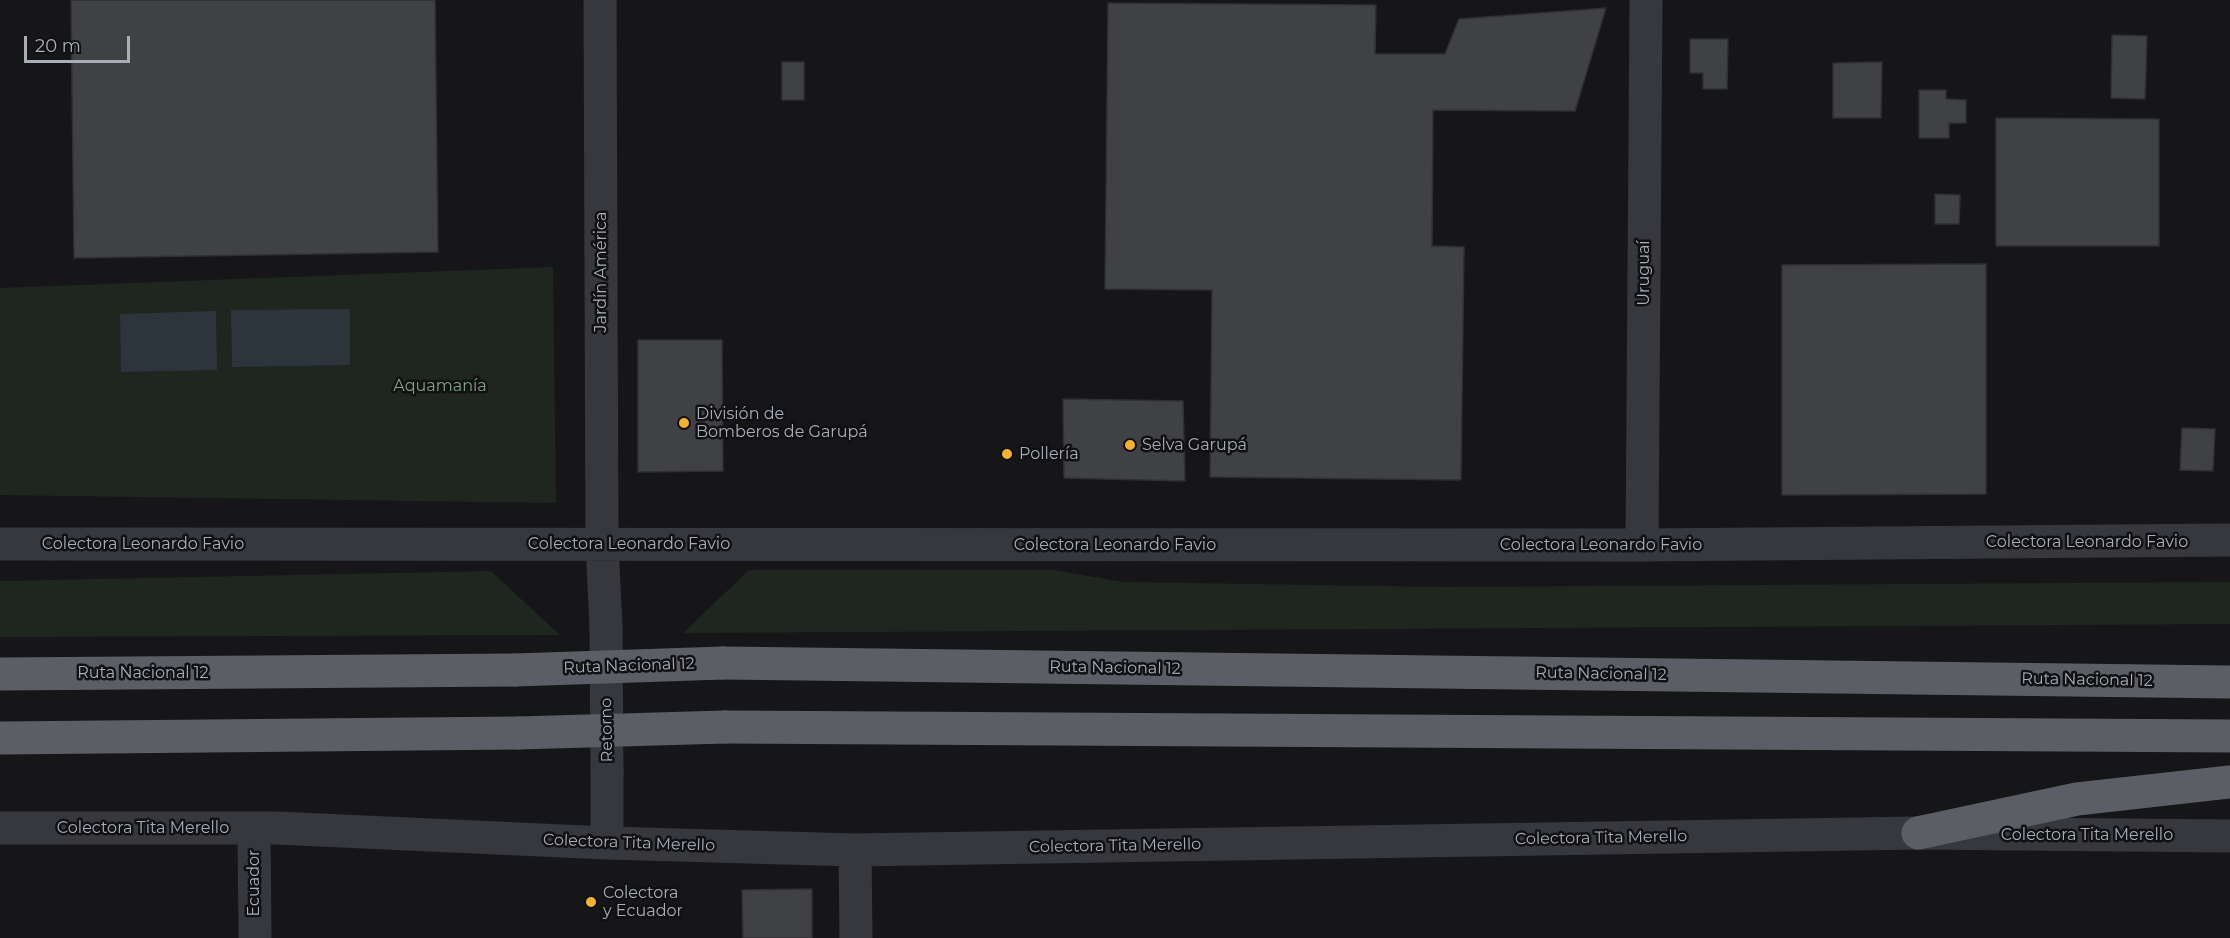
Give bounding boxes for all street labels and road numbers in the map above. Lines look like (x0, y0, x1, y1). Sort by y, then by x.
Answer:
street label: Jardín América (591, 212, 611, 332)
street label: Uruguaí (1634, 240, 1654, 306)
street label: Colectora Leonardo Favio (1986, 532, 2188, 552)
street label: Colectora Leonardo Favio (42, 534, 244, 554)
street label: Colectora Leonardo Favio (528, 534, 730, 554)
street label: Colectora Leonardo Favio (1014, 535, 1216, 555)
street label: Colectora Leonardo Favio (1500, 535, 1702, 555)
street label: Ruta Nacional 12 (563, 654, 695, 678)
street label: Ruta Nacional 12 (1049, 657, 1181, 679)
street label: Ruta Nacional 12 (77, 663, 209, 683)
street label: Ruta Nacional 12 (1535, 663, 1667, 685)
street label: Ruta Nacional 12 (2021, 669, 2153, 691)
street label: Retorno (597, 698, 617, 762)
street label: Colectora Tita Merello (57, 818, 229, 838)
street label: Colectora Tita Merello (2001, 825, 2173, 845)
street label: Colectora Tita Merello (1515, 827, 1687, 849)
street label: Colectora Tita Merello (543, 830, 715, 856)
street label: Colectora Tita Merello (1029, 835, 1201, 857)
street label: Ecuador (244, 849, 264, 917)

